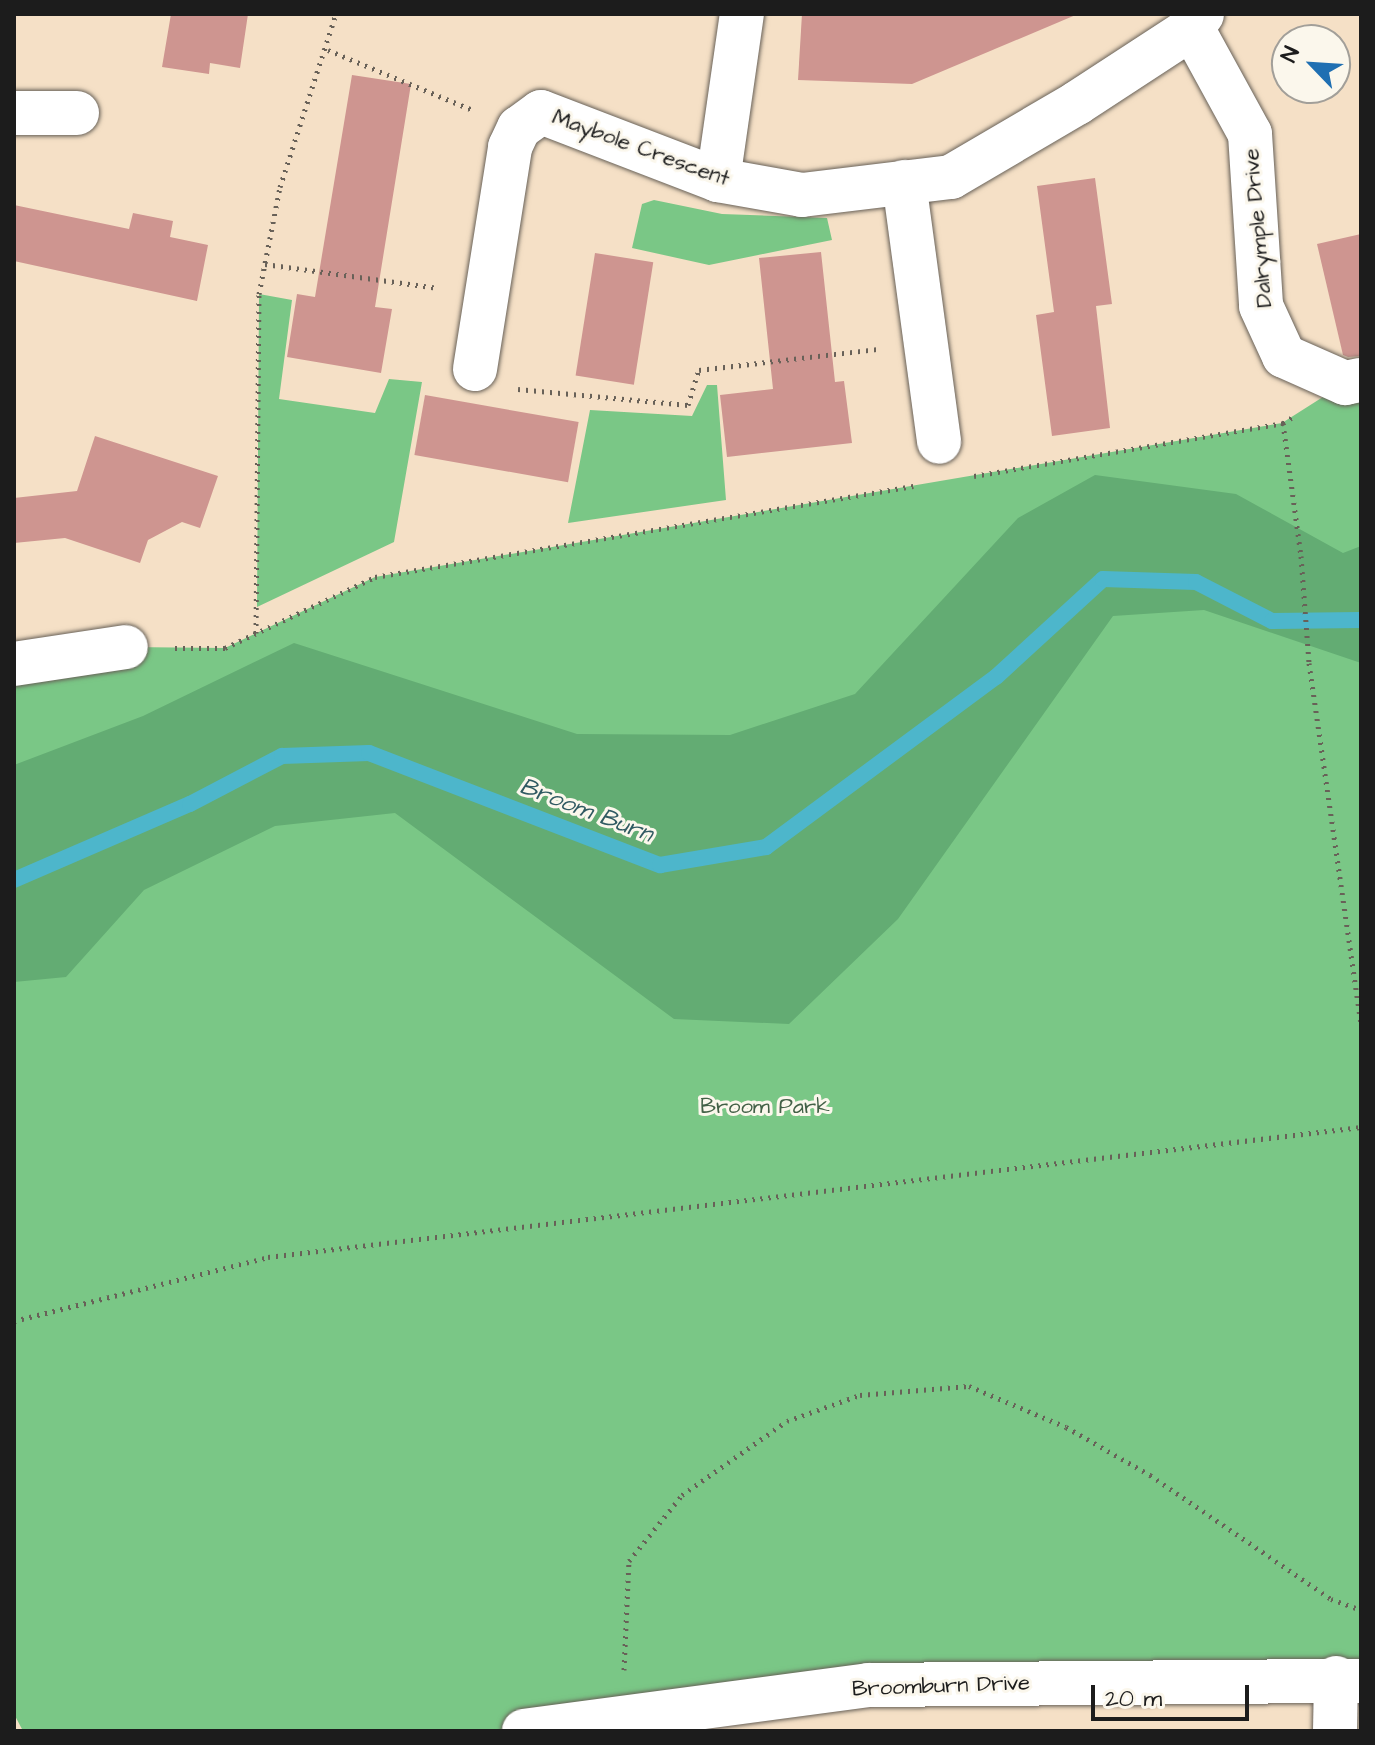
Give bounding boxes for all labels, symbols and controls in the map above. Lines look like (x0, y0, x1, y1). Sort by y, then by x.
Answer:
north arrow (1271, 24, 1351, 104)
text: N (1274, 42, 1308, 67)
street label: Maybole Crescent (549, 104, 733, 192)
street label: Dalrymple Drive (1238, 147, 1278, 309)
water label: Broom Burn (515, 772, 657, 850)
park label: Broom Park (700, 1094, 830, 1120)
scale bar (1095, 1669, 1253, 1719)
street label: Broomburn Drive (852, 1670, 1030, 1702)
text: 20 m (1105, 1682, 1162, 1716)

